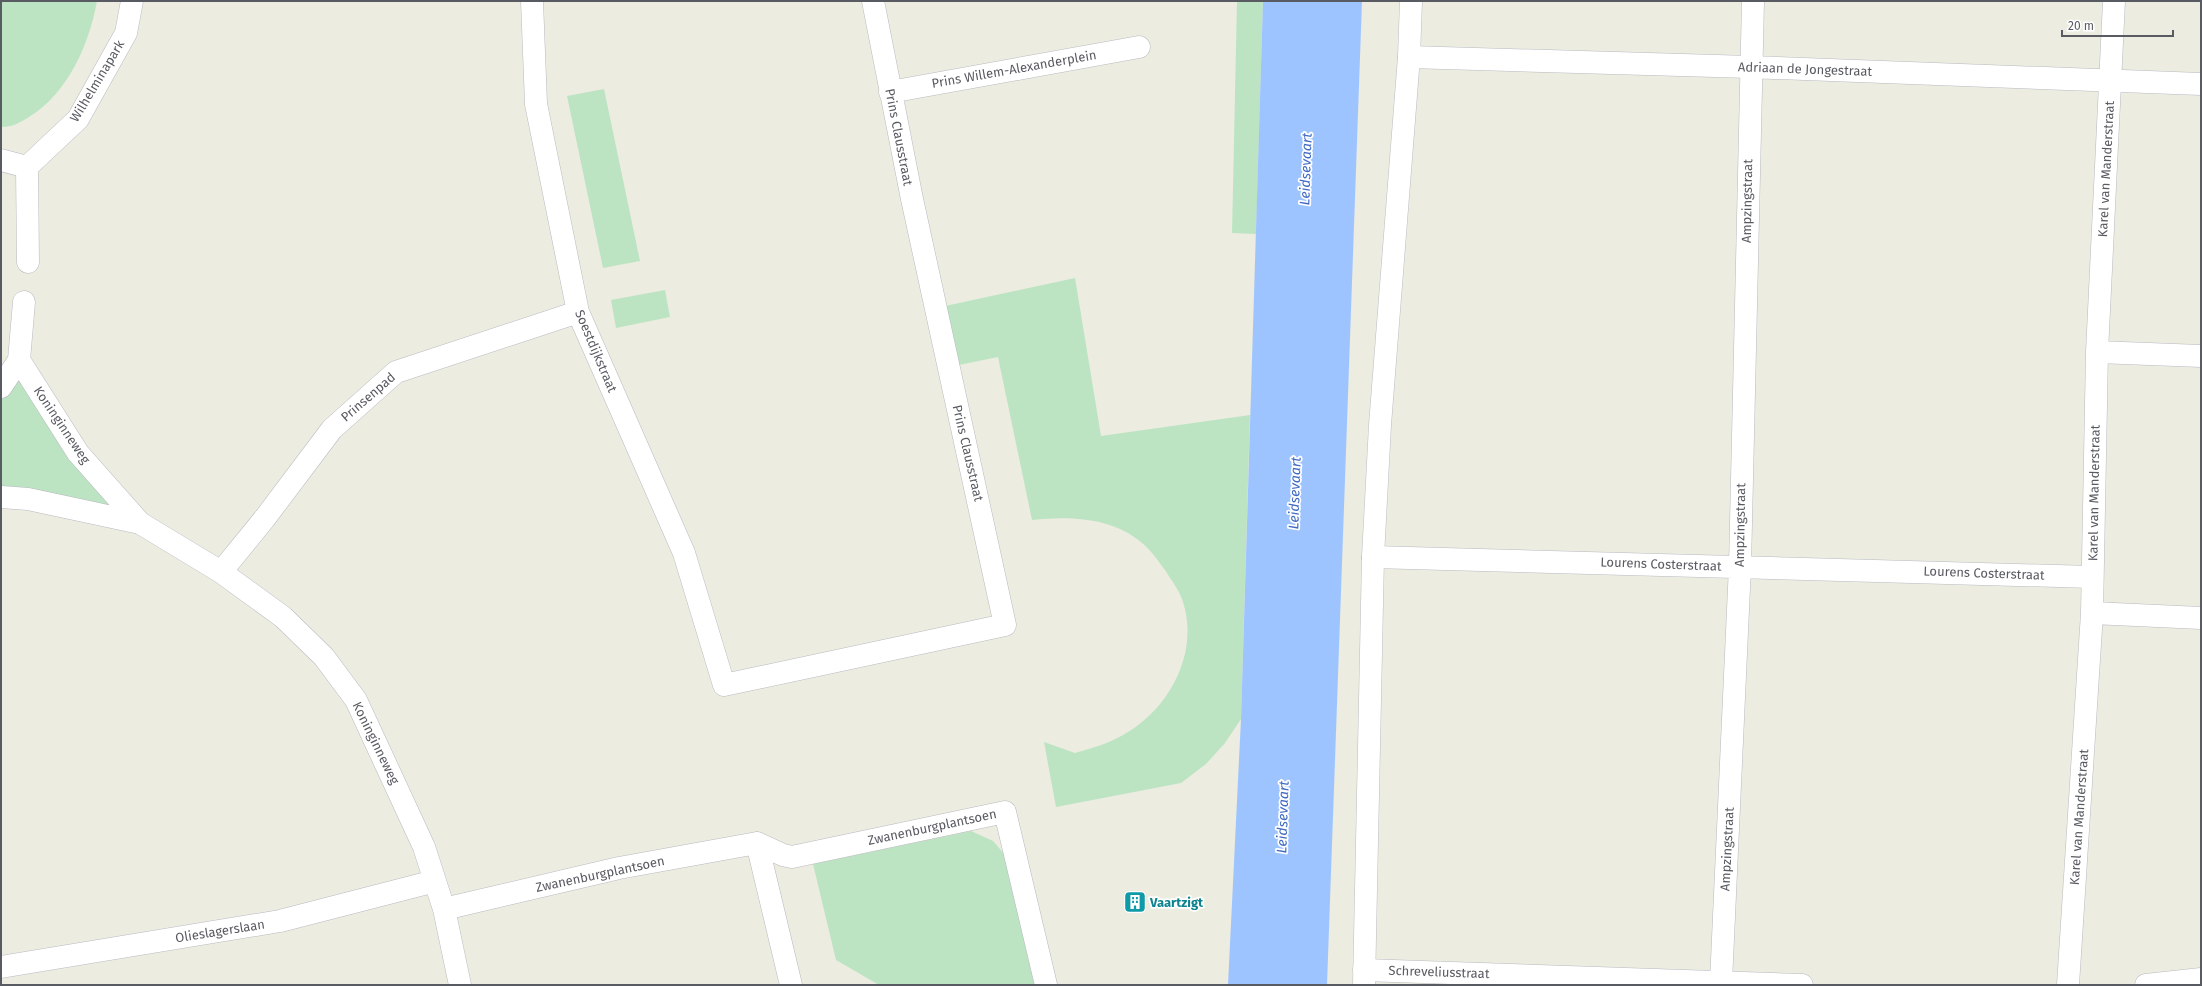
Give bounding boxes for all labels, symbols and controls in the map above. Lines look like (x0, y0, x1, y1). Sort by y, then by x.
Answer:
scale bar (2062, 12, 2173, 38)
text: 20 m (2068, 19, 2094, 33)
street label: Wilhelminapark (67, 37, 127, 125)
street label: Prins Willem-Alexanderplein (930, 47, 1098, 91)
street label: Adriaan de Jongestraat (1738, 59, 1873, 79)
street label: Prins Clausstraat (882, 87, 916, 187)
street label: Karel van Manderstraat (2095, 100, 2117, 238)
water label: Leidsevaart (1296, 132, 1316, 206)
street label: Ampzingstraat (1739, 159, 1755, 243)
street label: Soestdijkstraat (572, 308, 620, 395)
street label: Prinsenpad (338, 369, 398, 425)
street label: Koninginneweg (31, 384, 93, 467)
street label: Prins Clausstraat (950, 403, 986, 503)
street label: Karel van Manderstraat (2085, 424, 2103, 561)
water label: Leidsevaart (1285, 456, 1305, 530)
street label: Ampzingstraat (1732, 483, 1748, 567)
street label: Lourens Costerstraat (1600, 554, 1722, 574)
street label: Lourens Costerstraat (1923, 563, 2045, 583)
street label: Koninginneweg (350, 699, 403, 787)
street label: Karel van Manderstraat (2067, 748, 2091, 886)
water label: Leidsevaart (1273, 780, 1293, 854)
street label: Zwanenburgplantsoen (866, 806, 998, 848)
street label: Ampzingstraat (1717, 806, 1737, 891)
street label: Zwanenburgplantsoen (534, 853, 666, 895)
building icon: Vaartzigt (1122, 889, 1148, 915)
place label: Vaartzigt (1149, 895, 1204, 910)
street label: Olieslagerslaan (174, 917, 266, 945)
street label: Schreveliusstraat (1388, 963, 1490, 981)

